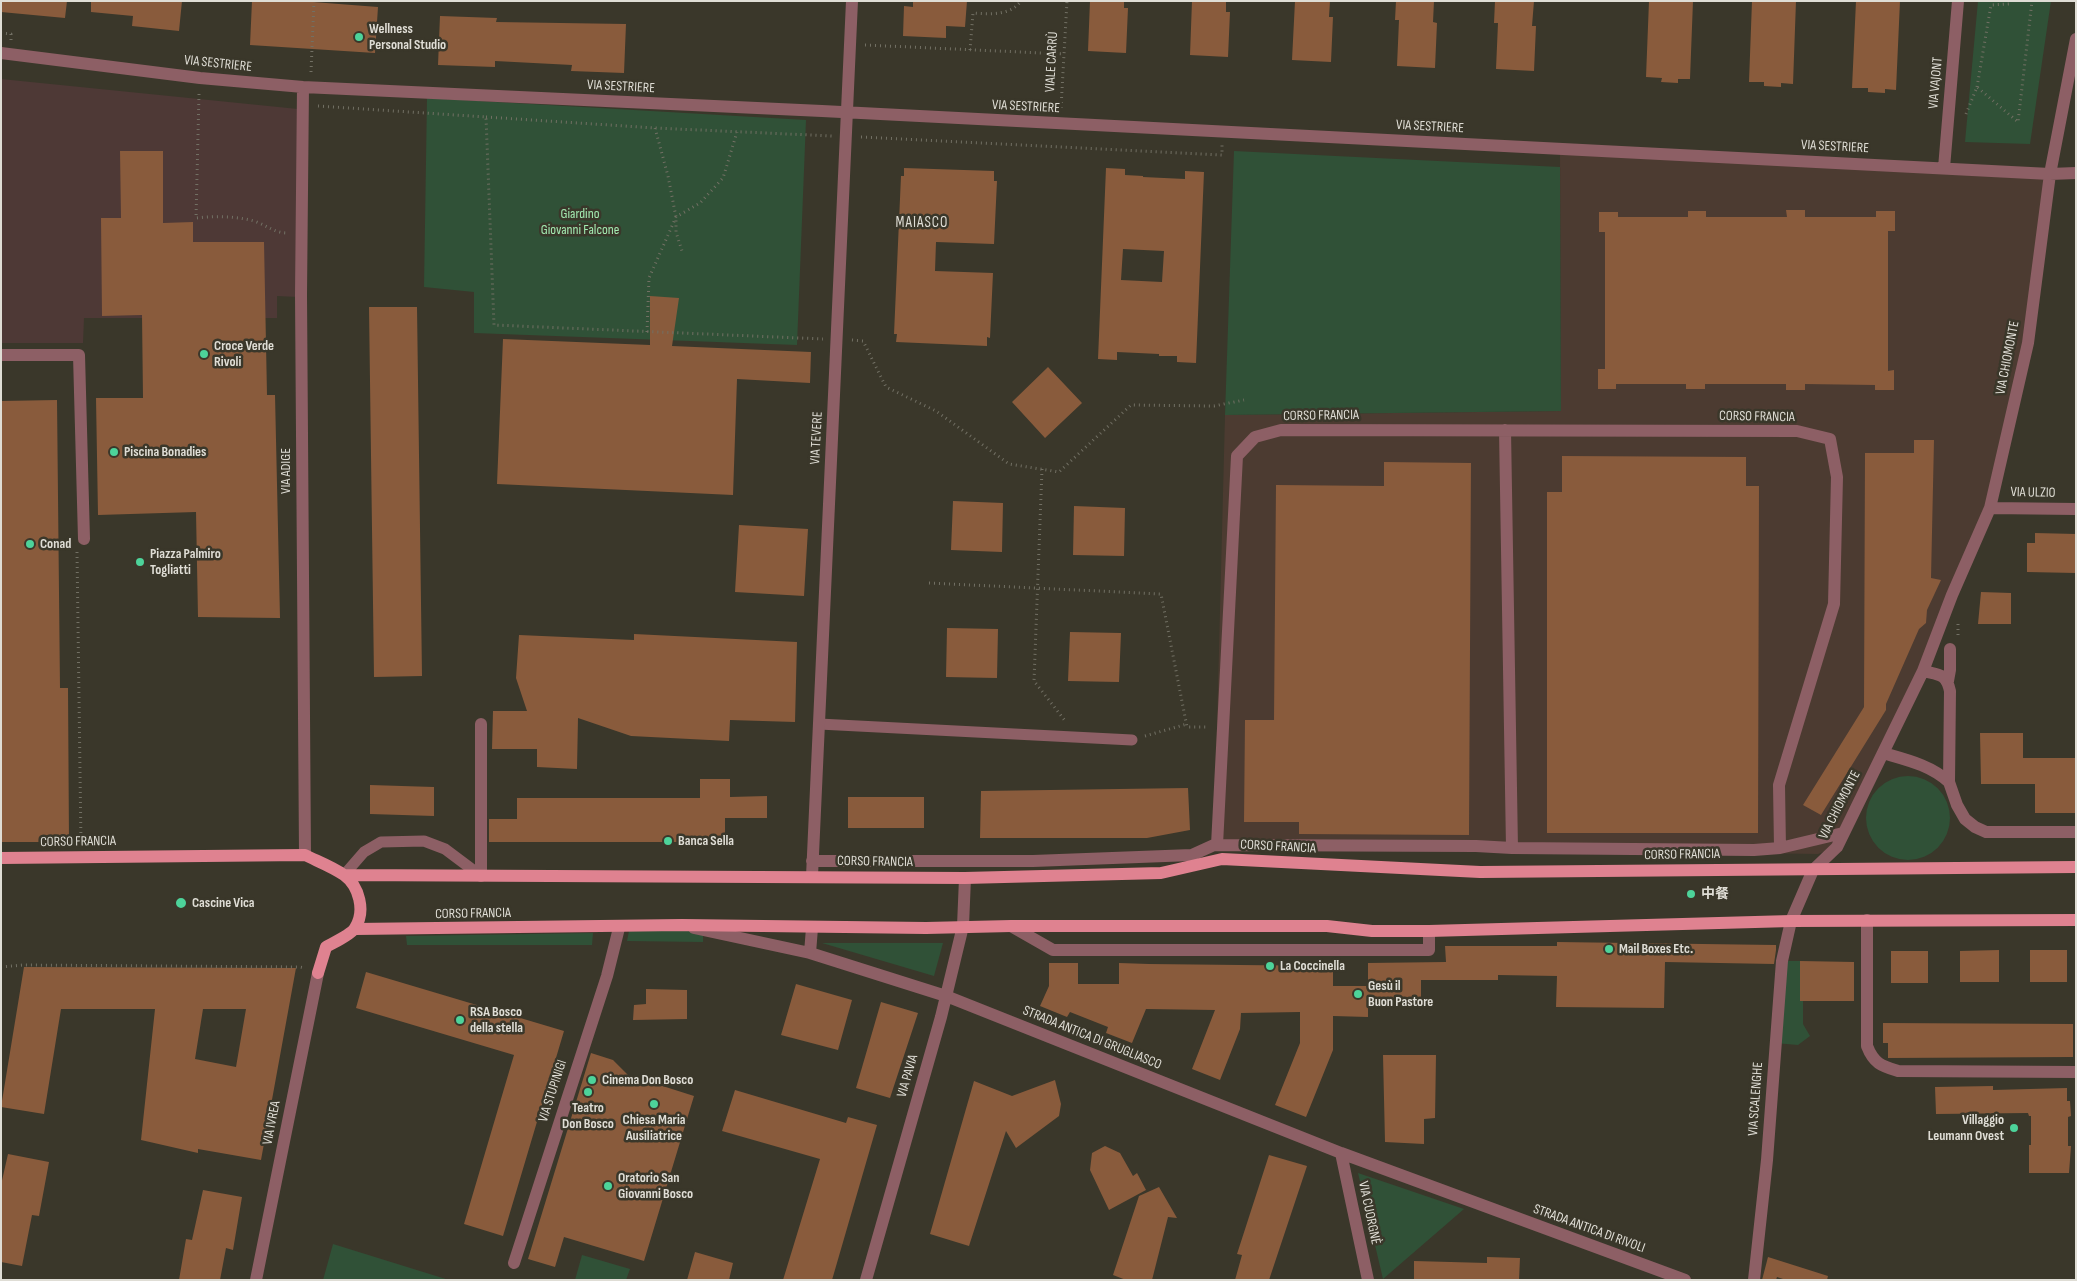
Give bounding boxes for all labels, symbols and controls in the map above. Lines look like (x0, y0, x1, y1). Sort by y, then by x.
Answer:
place label: Wellness Personal Studio (369, 21, 446, 54)
marker: Wellness Personal Studio (353, 31, 365, 43)
street label: VIALE CARRÙ (1042, 31, 1062, 93)
street label: VIA SESTRIERE (183, 52, 253, 76)
street label: VIA VAJONT (1925, 56, 1947, 110)
street label: VIA SESTRIERE (587, 77, 655, 97)
street label: VIA SESTRIERE (992, 97, 1060, 117)
street label: VIA SESTRIERE (1396, 117, 1464, 137)
street label: VIA SESTRIERE (1801, 137, 1869, 157)
park label: Giardino Giovanni Falcone (541, 206, 619, 238)
district label: MAIASCO (895, 214, 949, 232)
street label: VIA CHIOMONTE (1993, 320, 2023, 396)
place label: Croce Verde Rivoli (214, 338, 274, 371)
marker: Croce Verde Rivoli (198, 348, 210, 360)
street label: CORSO FRANCIA (1283, 407, 1359, 425)
street label: CORSO FRANCIA (1719, 408, 1795, 426)
street label: VIA TEVERE (807, 411, 827, 465)
place label: Piscina Bonadies (124, 444, 206, 460)
marker: Piscina Bonadies (108, 446, 120, 458)
street label: VIA ADIGE (278, 448, 294, 494)
street label: VIA ULZIO (2010, 484, 2056, 502)
place label: Conad (40, 536, 71, 552)
marker: Conad (24, 538, 36, 550)
place label: Piazza Palmiro Togliatti (150, 546, 221, 578)
marker: Piazza Palmiro Togliatti (134, 556, 146, 568)
street label: VIA CHIOMONTE (1816, 768, 1864, 842)
street label: CORSO FRANCIA (40, 833, 116, 851)
place label: Banca Sella (678, 833, 734, 849)
marker: Banca Sella (662, 835, 674, 847)
street label: CORSO FRANCIA (1240, 837, 1316, 857)
street label: CORSO FRANCIA (1644, 846, 1720, 864)
street label: CORSO FRANCIA (837, 853, 913, 871)
place label: 中餐 (1701, 886, 1729, 902)
marker: 中餐 (1685, 888, 1697, 900)
place label: Cascine Vica (192, 895, 255, 911)
marker: Cascine Vica (174, 896, 188, 910)
street label: CORSO FRANCIA (435, 905, 511, 923)
place label: Mail Boxes Etc. (1619, 941, 1693, 957)
marker: Mail Boxes Etc. (1603, 943, 1615, 955)
place label: La Coccinella (1280, 958, 1345, 974)
marker: La Coccinella (1264, 960, 1276, 972)
place label: Gesù il Buon Pastore (1368, 978, 1433, 1010)
marker: Gesù il Buon Pastore (1352, 988, 1364, 1000)
street label: STRADA ANTICA DI GRUGLIASCO (1020, 1002, 1164, 1074)
place label: RSA Bosco della stella (470, 1004, 523, 1036)
marker: RSA Bosco della stella (454, 1014, 466, 1026)
street label: VIA PAVIA (894, 1053, 922, 1099)
street label: VIA STUPINIGI (535, 1058, 571, 1124)
street label: VIA SCALENGHE (1745, 1061, 1767, 1137)
place label: Cinema Don Bosco (602, 1072, 693, 1088)
marker: Cinema Don Bosco (586, 1074, 598, 1086)
marker: Teatro Don Bosco (582, 1086, 594, 1098)
marker: Chiesa Maria Ausiliatrice (648, 1098, 660, 1110)
street label: VIA IVREA (260, 1100, 284, 1146)
place label: Teatro Don Bosco (562, 1100, 614, 1132)
place label: Chiesa Maria Ausiliatrice (623, 1112, 685, 1144)
place label: Villaggio Leumann Ovest (1928, 1112, 2004, 1144)
marker: Villaggio Leumann Ovest (2008, 1122, 2020, 1134)
place label: Oratorio San Giovanni Bosco (618, 1170, 693, 1202)
marker: Oratorio San Giovanni Bosco (602, 1180, 614, 1192)
street label: VIA CUORGNÈ (1354, 1180, 1384, 1246)
street label: STRADA ANTICA DI RIVOLI (1531, 1201, 1647, 1257)

